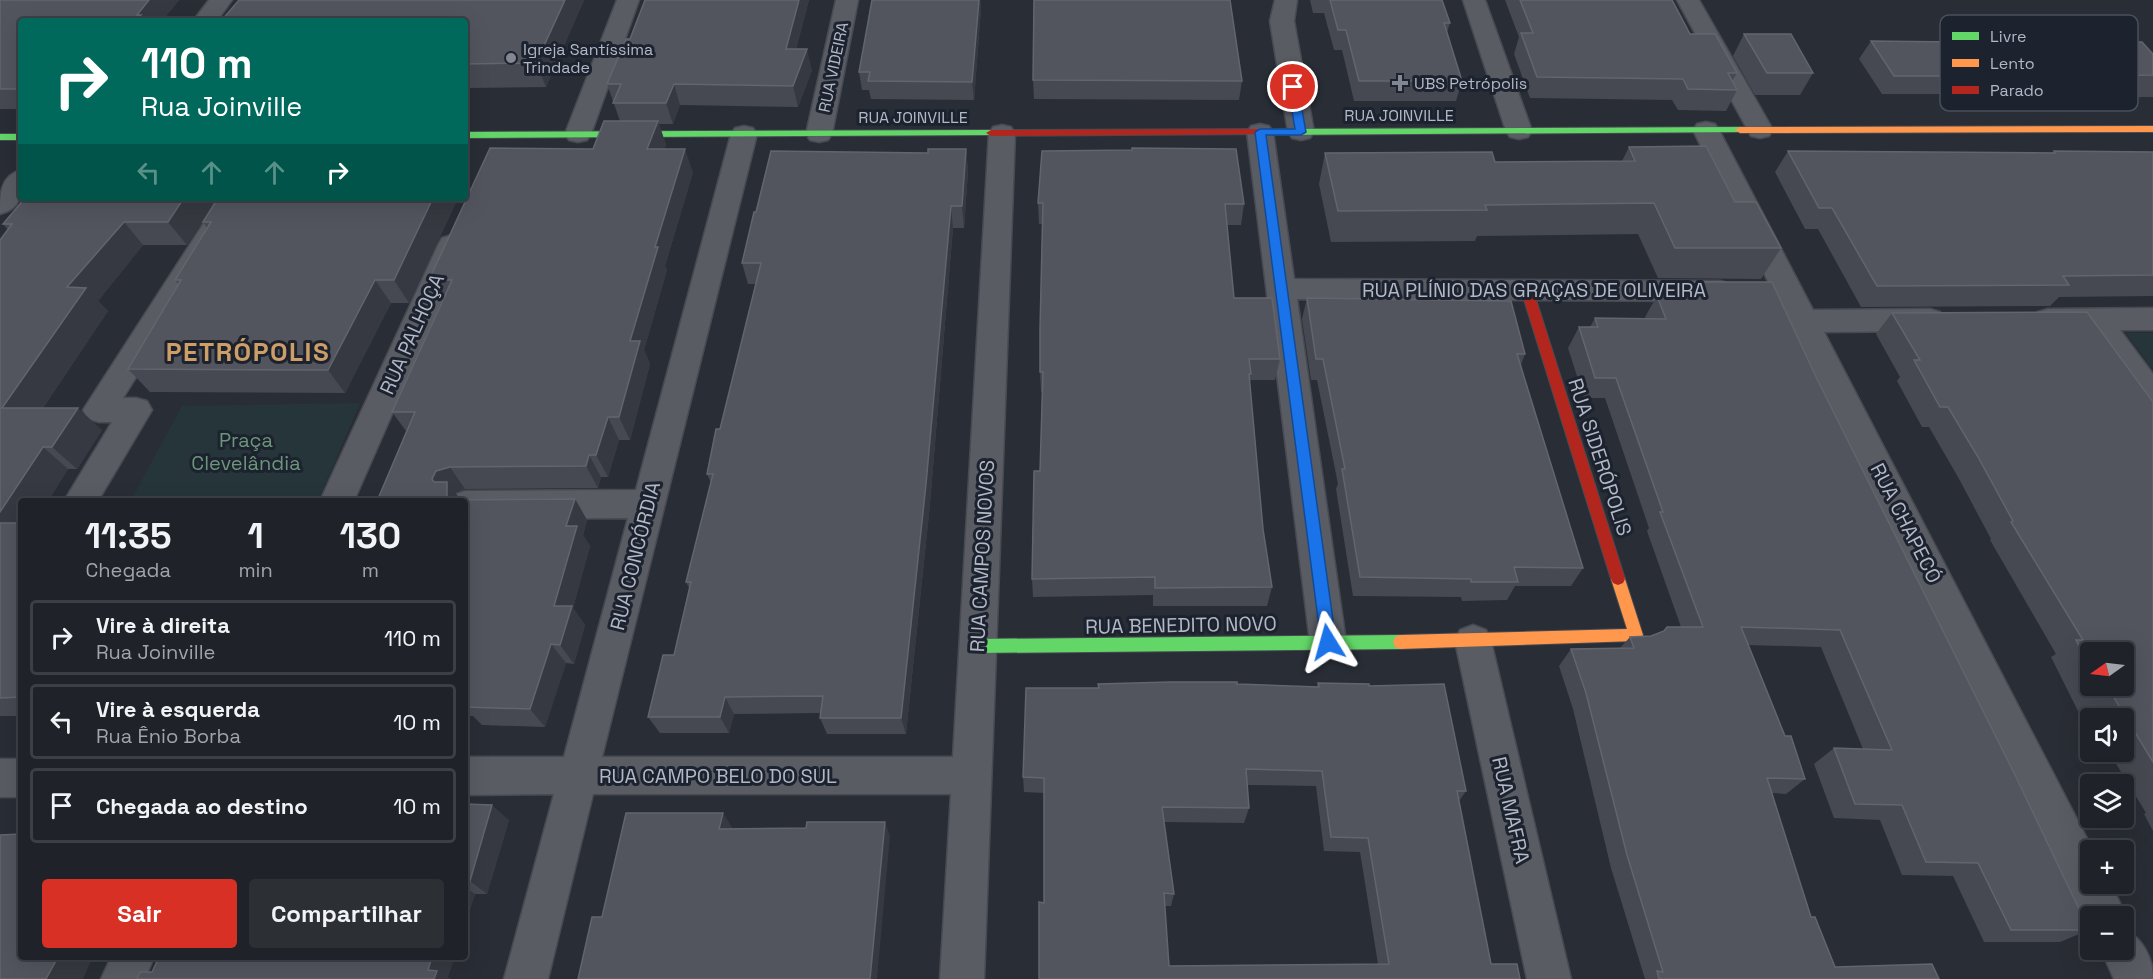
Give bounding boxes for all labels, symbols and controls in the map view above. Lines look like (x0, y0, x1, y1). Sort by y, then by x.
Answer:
legend (1940, 15, 2138, 111)
street label: RUA VIDEIRA (814, 20, 853, 114)
text: Livre (1990, 26, 2027, 47)
text: 110 m (141, 37, 253, 90)
place label: Igreja Santíssima Trindade (523, 39, 653, 78)
icon: right (42, 42, 120, 120)
marker: Igreja Santíssima Trindade (504, 51, 518, 65)
text: Lento (1990, 53, 2035, 74)
pin (1267, 61, 1318, 112)
icon: arrive (1276, 70, 1309, 103)
place label: UBS Petrópolis (1414, 73, 1527, 94)
marker: UBS Petrópolis (1391, 74, 1409, 92)
text: Parado (1990, 80, 2044, 101)
text: Rua Joinville (141, 89, 302, 124)
street label: RUA JOINVILLE (1344, 105, 1454, 126)
street label: RUA JOINVILLE (858, 107, 968, 128)
icon: left (132, 156, 165, 189)
icon: ahead (195, 156, 228, 189)
icon: ahead (258, 156, 291, 189)
icon: right (321, 156, 354, 189)
street label: RUA PALHOÇA (374, 269, 450, 398)
street label: RUA PLÍNIO DAS GRAÇAS DE OLIVEIRA (1362, 277, 1706, 303)
district label: PETRÓPOLIS (166, 335, 330, 369)
street label: RUA SIDERÓPOLIS (1562, 375, 1638, 539)
park label: Praça Clevelândia (191, 427, 301, 476)
street label: RUA CAMPOS NOVOS (964, 459, 1000, 653)
street label: RUA CHAPECÓ (1865, 459, 1947, 587)
street label: RUA CONCÓRDIA (604, 479, 666, 633)
text: 11:35 (85, 513, 172, 559)
text: 1 (247, 513, 264, 559)
text: 130 (340, 513, 401, 559)
text: Chegada (86, 557, 171, 583)
text: min (238, 557, 273, 583)
text: m (362, 557, 379, 583)
street label: RUA BENEDITO NOVO (1085, 610, 1277, 640)
position arrow (1296, 610, 1360, 674)
text: Vire à direita (96, 611, 230, 639)
icon: right (45, 621, 78, 654)
text: 110 m (384, 624, 441, 652)
text: Rua Joinville (96, 639, 215, 665)
north arrow (2080, 642, 2134, 696)
map controls (2080, 642, 2134, 960)
text: Vire à esquerda (96, 695, 260, 723)
icon: left (45, 705, 78, 738)
text: 10 m (393, 708, 441, 736)
button: sound (2080, 708, 2134, 762)
text: Rua Ênio Borba (96, 723, 241, 749)
street label: RUA MAFRA (1486, 754, 1536, 866)
street label: RUA CAMPO BELO DO SUL (599, 763, 837, 789)
button: layers (2080, 774, 2134, 828)
icon: arrive (45, 789, 78, 822)
text: Chegada ao destino (96, 792, 308, 820)
text: 10 m (393, 792, 441, 820)
button: + (2080, 840, 2134, 894)
button: Sair (42, 879, 237, 948)
button: Compartilhar (249, 879, 444, 948)
button: − (2080, 906, 2134, 960)

